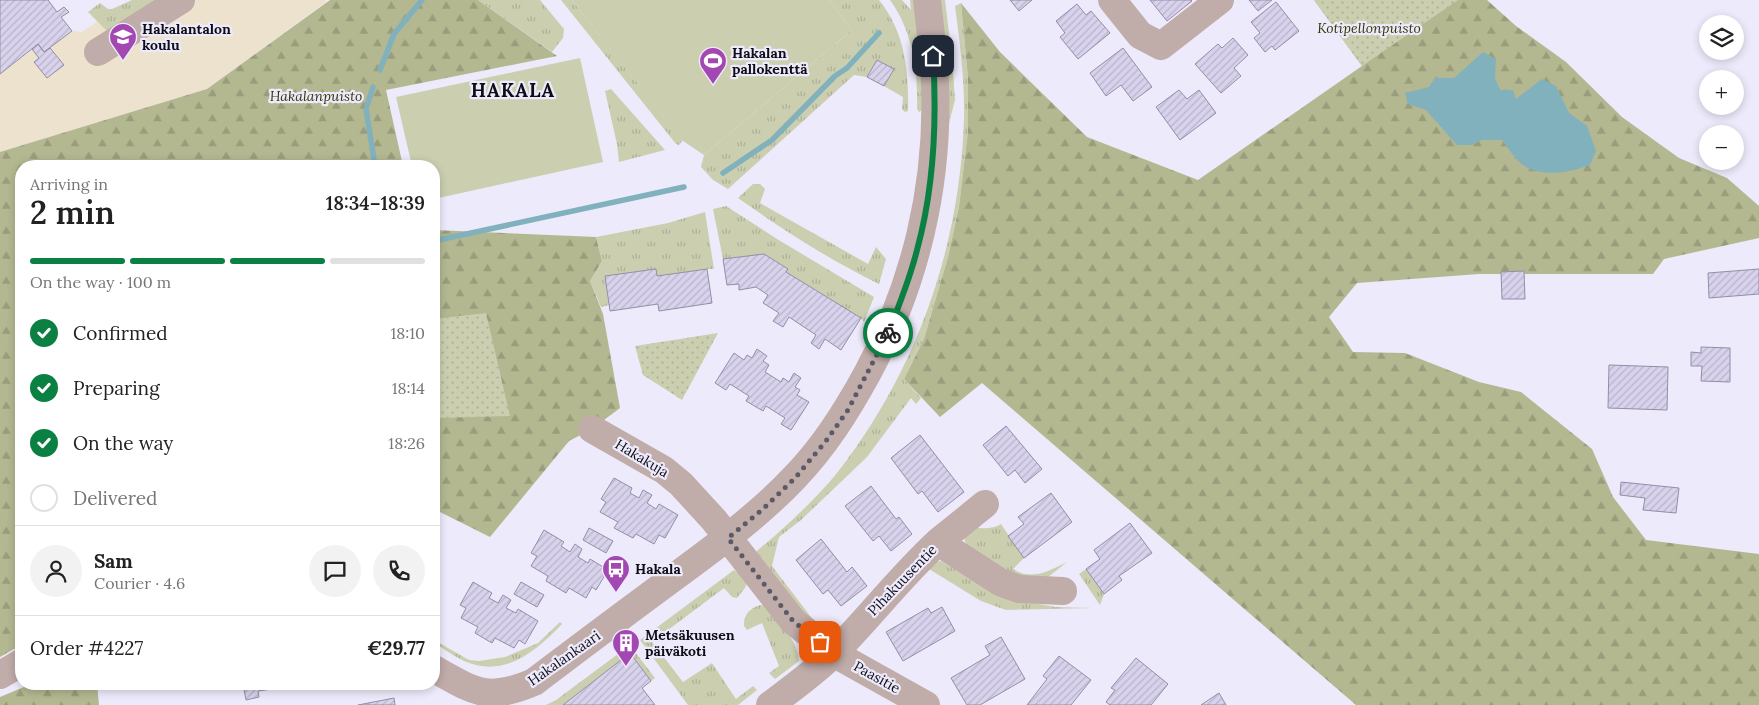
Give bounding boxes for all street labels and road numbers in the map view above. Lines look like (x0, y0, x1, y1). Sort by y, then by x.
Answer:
street label: Hakakuja (612, 435, 672, 481)
street label: Pihakuusentie (864, 541, 941, 619)
street label: Hakalankaari (524, 626, 604, 690)
street label: Paasitie (851, 657, 904, 697)

